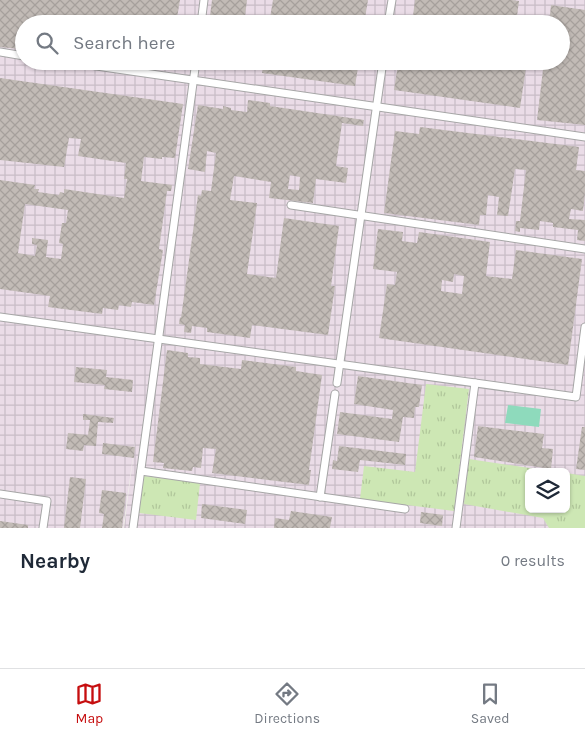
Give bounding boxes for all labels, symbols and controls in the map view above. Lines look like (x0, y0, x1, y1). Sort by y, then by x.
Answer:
search box (15, 15, 570, 70)
icon: search (33, 29, 61, 57)
text: Search here (73, 32, 175, 54)
map controls (525, 468, 570, 513)
button: layers (525, 468, 570, 513)
text: Nearby (20, 549, 90, 573)
text: 0 results (501, 551, 565, 570)
tab: Map (75, 680, 103, 727)
tab: Directions (254, 680, 320, 727)
tab: Saved (471, 680, 510, 727)

